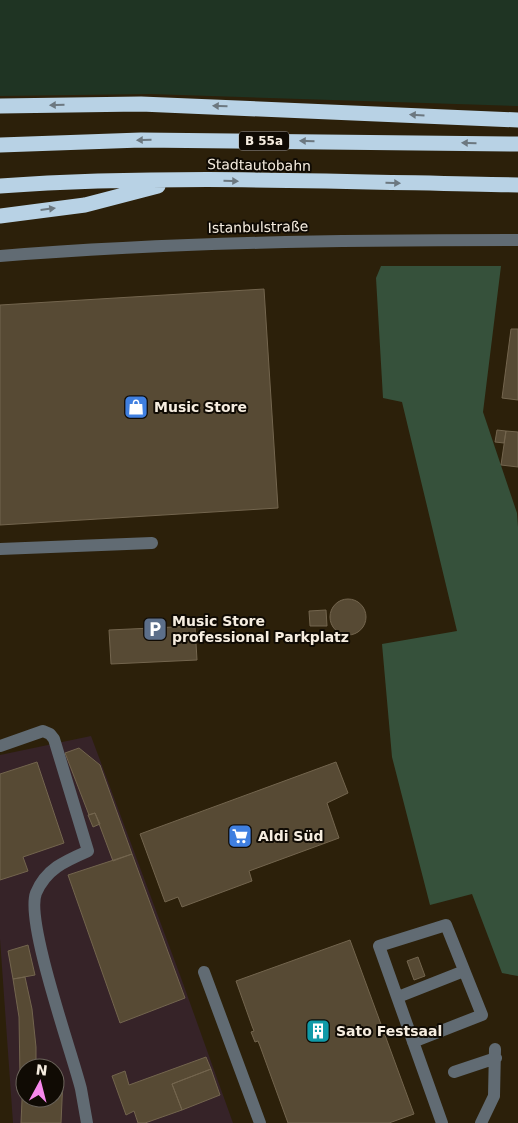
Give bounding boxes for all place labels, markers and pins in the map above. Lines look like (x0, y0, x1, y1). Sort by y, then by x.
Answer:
shop icon: Music Store (123, 394, 149, 420)
place label: Music Store (154, 399, 247, 415)
place label: Music Store professional Parkplatz (172, 613, 349, 645)
parking icon: Music Store professional Parkplatz (142, 616, 168, 642)
supermarket icon: Aldi Süd (227, 823, 253, 849)
place label: Aldi Süd (258, 828, 323, 844)
building icon: Sato Festsaal (305, 1018, 331, 1044)
place label: Sato Festsaal (336, 1023, 442, 1039)

